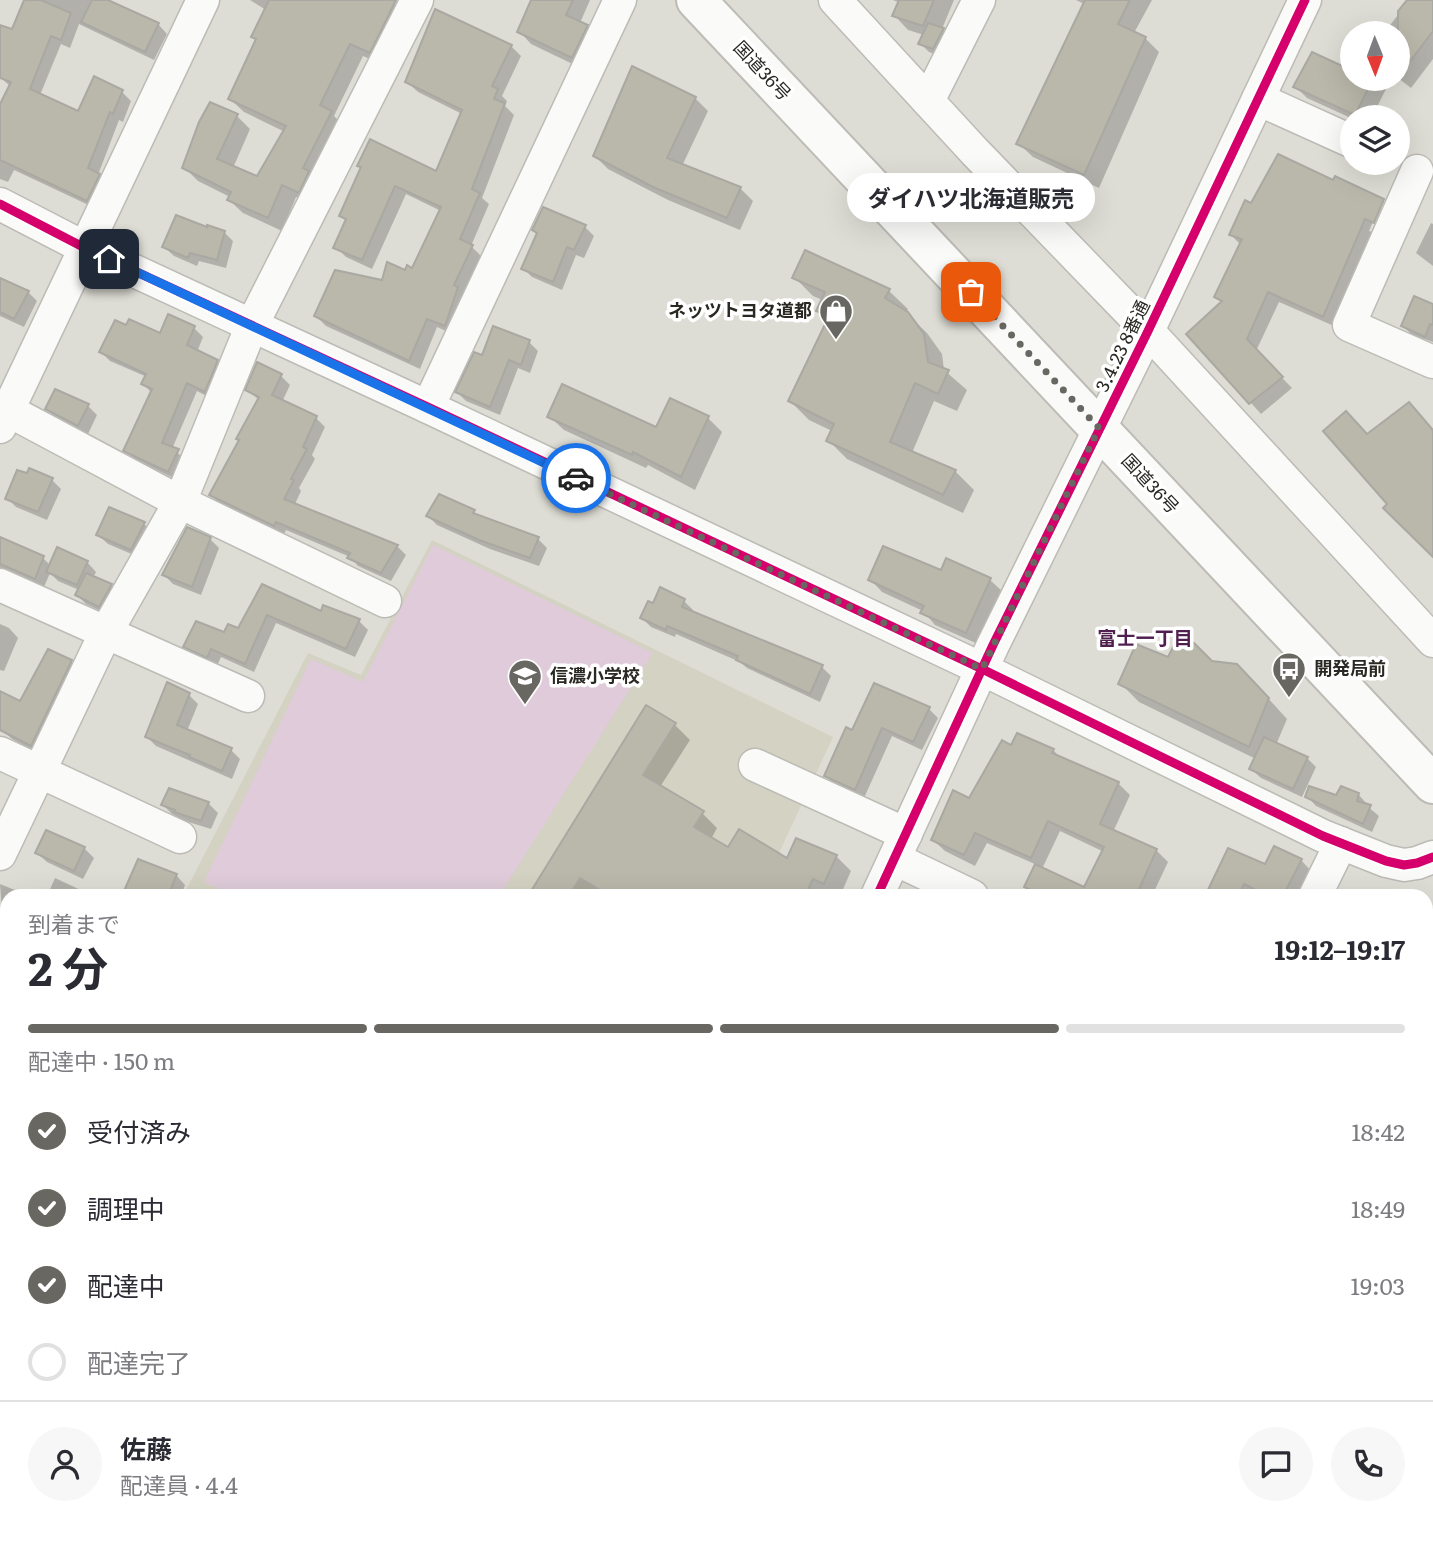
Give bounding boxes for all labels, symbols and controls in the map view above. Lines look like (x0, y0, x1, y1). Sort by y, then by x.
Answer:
north arrow (1340, 21, 1410, 91)
map controls (1340, 21, 1410, 175)
street label: 国道36号 (728, 34, 798, 106)
button: layers (1340, 105, 1410, 175)
callout: ダイハツ北海道販売 (847, 173, 1095, 222)
text: ダイハツ北海道販売 (868, 180, 1074, 214)
pin (79, 229, 139, 289)
icon: home (90, 240, 128, 278)
pin (941, 262, 1001, 322)
icon: bag (952, 273, 990, 311)
shop icon: ネッツトヨタ道都 (817, 292, 855, 341)
street label: 3.4.23 8番通 (1088, 295, 1156, 396)
place label: ネッツトヨタ道都 (668, 296, 812, 323)
courier (541, 443, 611, 513)
street label: 国道36号 (1116, 447, 1186, 519)
icon: car (557, 459, 595, 497)
district label: 富士一丁目 (1097, 623, 1193, 651)
bus stop icon: 開発局前 (1270, 650, 1308, 699)
place label: 開発局前 (1314, 654, 1386, 681)
school or university icon: 信濃小学校 (506, 657, 544, 706)
place label: 信濃小学校 (550, 661, 640, 688)
text: 到着まで (28, 906, 120, 940)
text: 19:12–19:17 (1275, 929, 1405, 968)
text: 2 分 (28, 932, 108, 1000)
text: 配達中 · 150 m (28, 1043, 175, 1077)
text: 受付済み (87, 1111, 191, 1150)
icon: check (28, 1112, 66, 1150)
text: 18:42 (1351, 1114, 1405, 1148)
text: 調理中 (87, 1188, 165, 1227)
icon: check (28, 1189, 66, 1227)
text: 18:49 (1351, 1191, 1405, 1225)
text: 配達中 (87, 1265, 165, 1304)
icon: check (28, 1266, 66, 1304)
text: 19:03 (1351, 1268, 1405, 1302)
text: 配達完了 (87, 1342, 191, 1381)
button: person (28, 1427, 102, 1501)
button: chat (1239, 1427, 1313, 1501)
button: phone (1331, 1427, 1405, 1501)
text: 佐藤 (120, 1428, 172, 1467)
text: 配達員 · 4.4 (120, 1467, 238, 1501)

